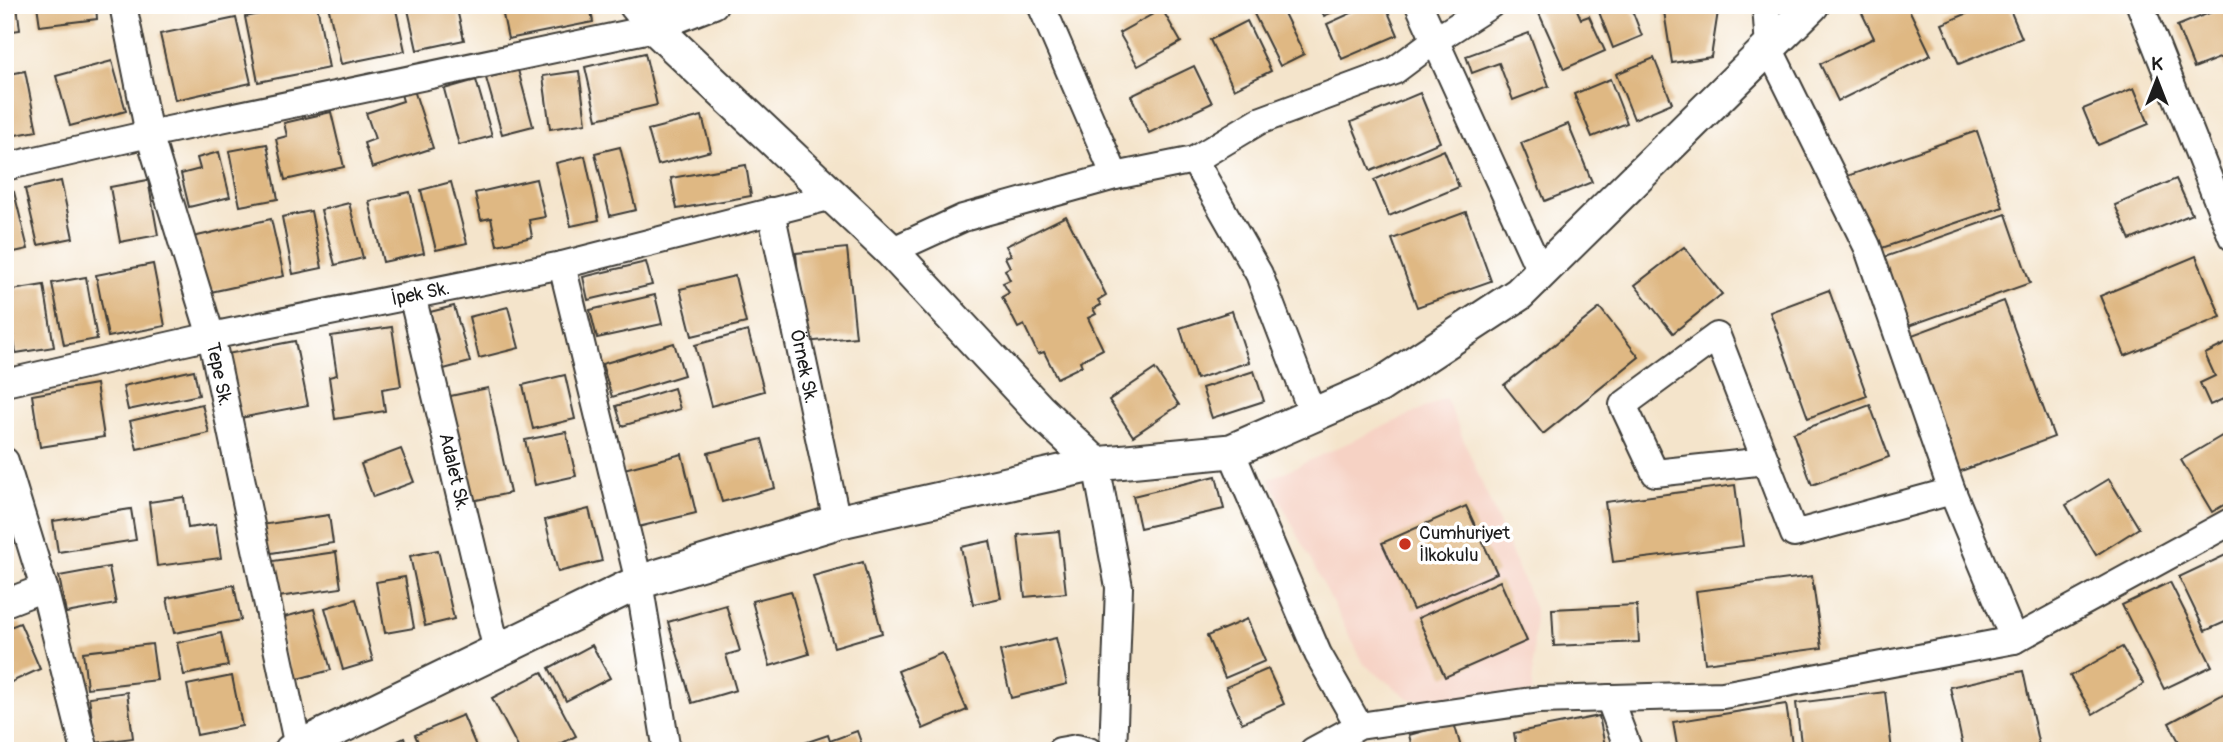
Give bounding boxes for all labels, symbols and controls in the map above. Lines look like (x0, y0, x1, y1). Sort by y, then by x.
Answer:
north arrow (2122, 46, 2192, 116)
text: K (2151, 52, 2163, 76)
street label: İpek Sk. (389, 276, 452, 311)
street label: Örnek Sk. (784, 327, 824, 406)
street label: Tepe Sk. (201, 340, 238, 408)
street label: Adalet Sk. (433, 431, 475, 513)
place label: Cumhuriyet İlkokulu (1419, 521, 1511, 567)
marker: Cumhuriyet İlkokulu (1397, 536, 1413, 552)

